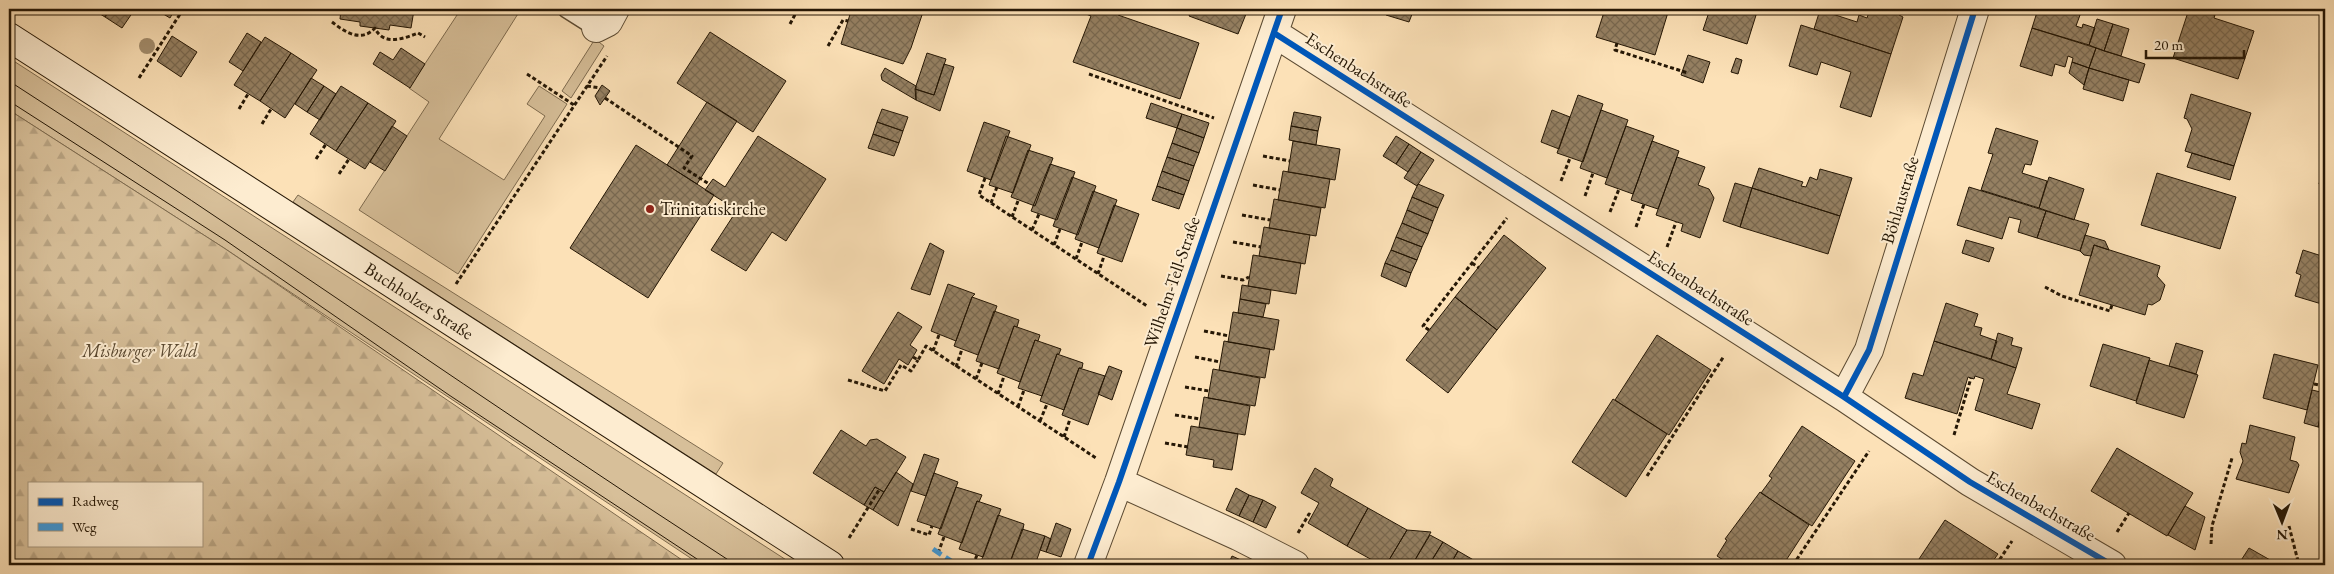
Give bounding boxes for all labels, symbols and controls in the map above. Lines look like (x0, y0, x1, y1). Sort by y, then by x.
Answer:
street label: Eschenbachstraße (1302, 27, 1417, 113)
scale bar (2146, 28, 2244, 60)
text: 20 m (2154, 35, 2183, 54)
street label: Böhlaustraße (1875, 153, 1924, 246)
place label: Trinitatiskirche (660, 197, 766, 220)
marker: Trinitatiskirche (644, 203, 656, 215)
street label: Wilhelm-Tell-Straße (1138, 213, 1205, 351)
street label: Eschenbachstraße (1644, 245, 1759, 331)
street label: Buchholzer Straße (360, 257, 478, 344)
park label: Misburger Wald (81, 339, 198, 363)
street label: Eschenbachstraße (1982, 465, 2100, 546)
legend (28, 482, 202, 546)
text: Radweg (72, 491, 119, 510)
north arrow (2256, 496, 2306, 546)
text: Weg (72, 517, 97, 536)
text: N (2276, 526, 2288, 544)

